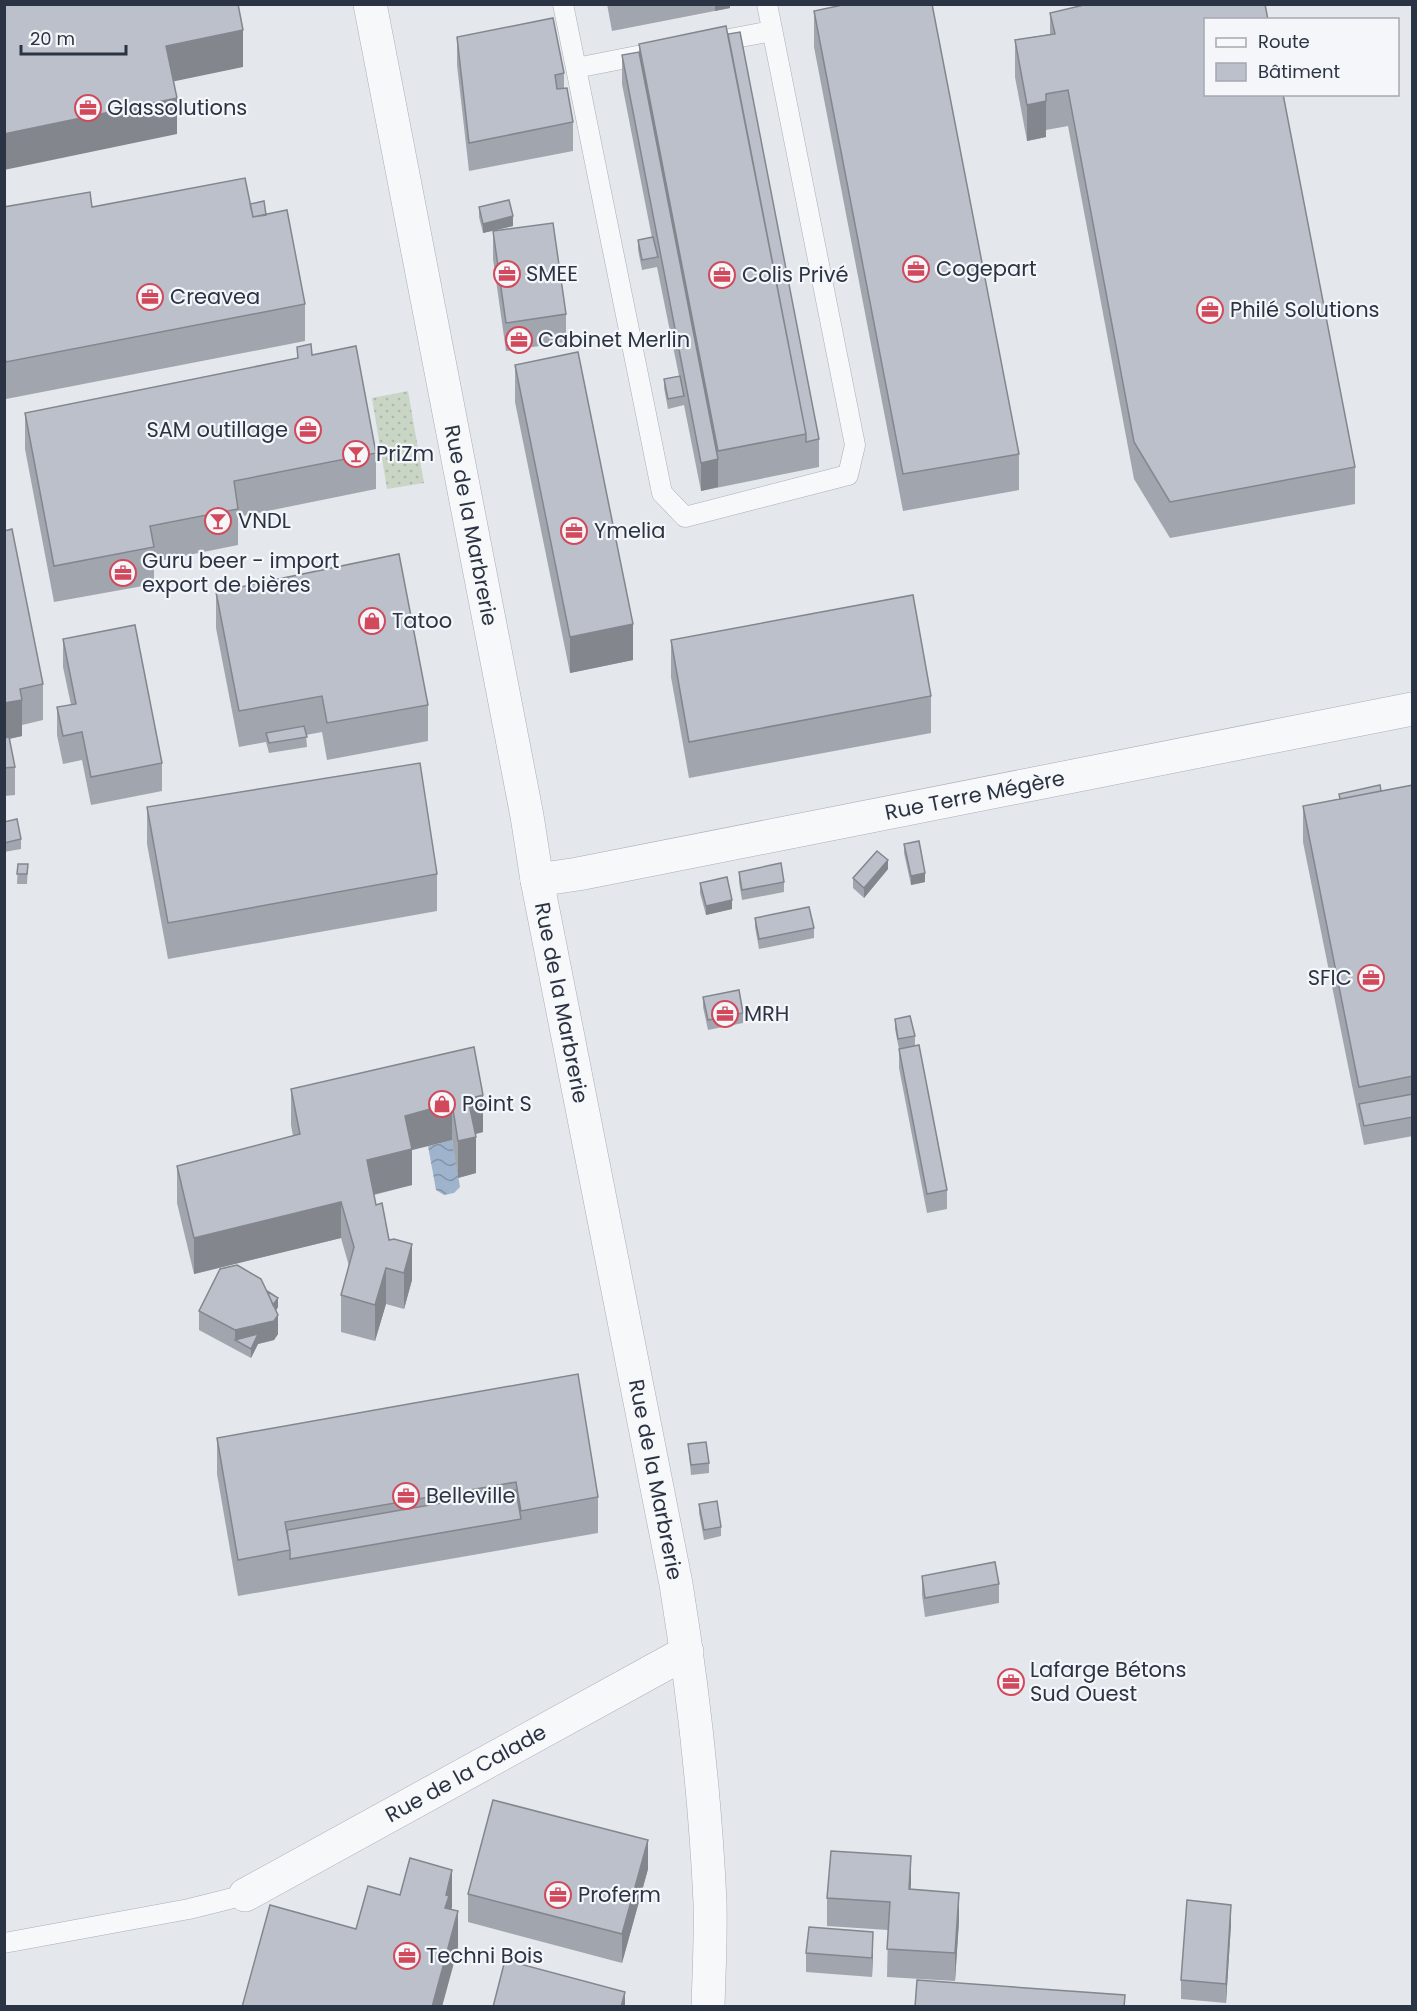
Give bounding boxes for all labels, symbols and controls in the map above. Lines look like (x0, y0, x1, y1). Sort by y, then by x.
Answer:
scale bar (21, 18, 126, 56)
legend (1204, 18, 1399, 96)
text: 20 m (30, 26, 75, 51)
text: Route (1258, 29, 1310, 54)
text: Bâtiment (1258, 59, 1340, 84)
office icon: Glassolutions (73, 93, 103, 123)
place label: Glassolutions (107, 93, 247, 122)
office icon: Cogepart (901, 254, 931, 284)
place label: Cogepart (936, 254, 1037, 283)
office icon: SMEE (492, 259, 522, 289)
place label: SMEE (526, 259, 578, 288)
office icon: Colis Privé (707, 260, 737, 290)
place label: Colis Privé (742, 260, 849, 289)
office icon: Creavea (135, 282, 165, 312)
place label: Creavea (170, 282, 260, 311)
office icon: Philé Solutions (1195, 295, 1225, 325)
place label: Philé Solutions (1230, 295, 1380, 324)
office icon: Cabinet Merlin (504, 325, 534, 355)
place label: Cabinet Merlin (538, 325, 690, 354)
place label: SAM outillage (146, 415, 288, 444)
office icon: SAM outillage (293, 415, 323, 445)
street label: Rue de la Marbrerie (438, 422, 505, 628)
bar icon: PriZm (341, 439, 371, 469)
place label: PriZm (376, 439, 434, 468)
bar icon: VNDL (203, 506, 233, 536)
place label: VNDL (238, 506, 291, 535)
office icon: Ymelia (559, 516, 589, 546)
place label: Ymelia (594, 516, 665, 545)
place label: Guru beer - import export de bières (142, 546, 339, 599)
office icon: Guru beer - import export de bières (108, 558, 138, 588)
shop icon: Tatoo (357, 606, 387, 636)
place label: Tatoo (392, 606, 452, 635)
street label: Rue Terre Mégère (882, 763, 1067, 827)
street label: Rue de la Marbrerie (528, 900, 596, 1106)
place label: SFIC (1308, 963, 1352, 992)
office icon: SFIC (1356, 963, 1386, 993)
office icon: MRH (710, 999, 740, 1029)
place label: MRH (744, 999, 789, 1028)
shop icon: Point S (427, 1089, 457, 1119)
place label: Point S (462, 1089, 532, 1118)
street label: Rue de la Marbrerie (622, 1377, 690, 1582)
office icon: Belleville (391, 1481, 421, 1511)
place label: Belleville (426, 1481, 516, 1510)
place label: Lafarge Bétons Sud Ouest (1030, 1655, 1186, 1708)
office icon: Lafarge Bétons Sud Ouest (996, 1667, 1026, 1697)
street label: Rue de la Calade (380, 1717, 551, 1829)
office icon: Proferm (543, 1880, 573, 1910)
place label: Proferm (578, 1880, 661, 1909)
office icon: Techni Bois (392, 1941, 422, 1971)
place label: Techni Bois (426, 1941, 543, 1970)

